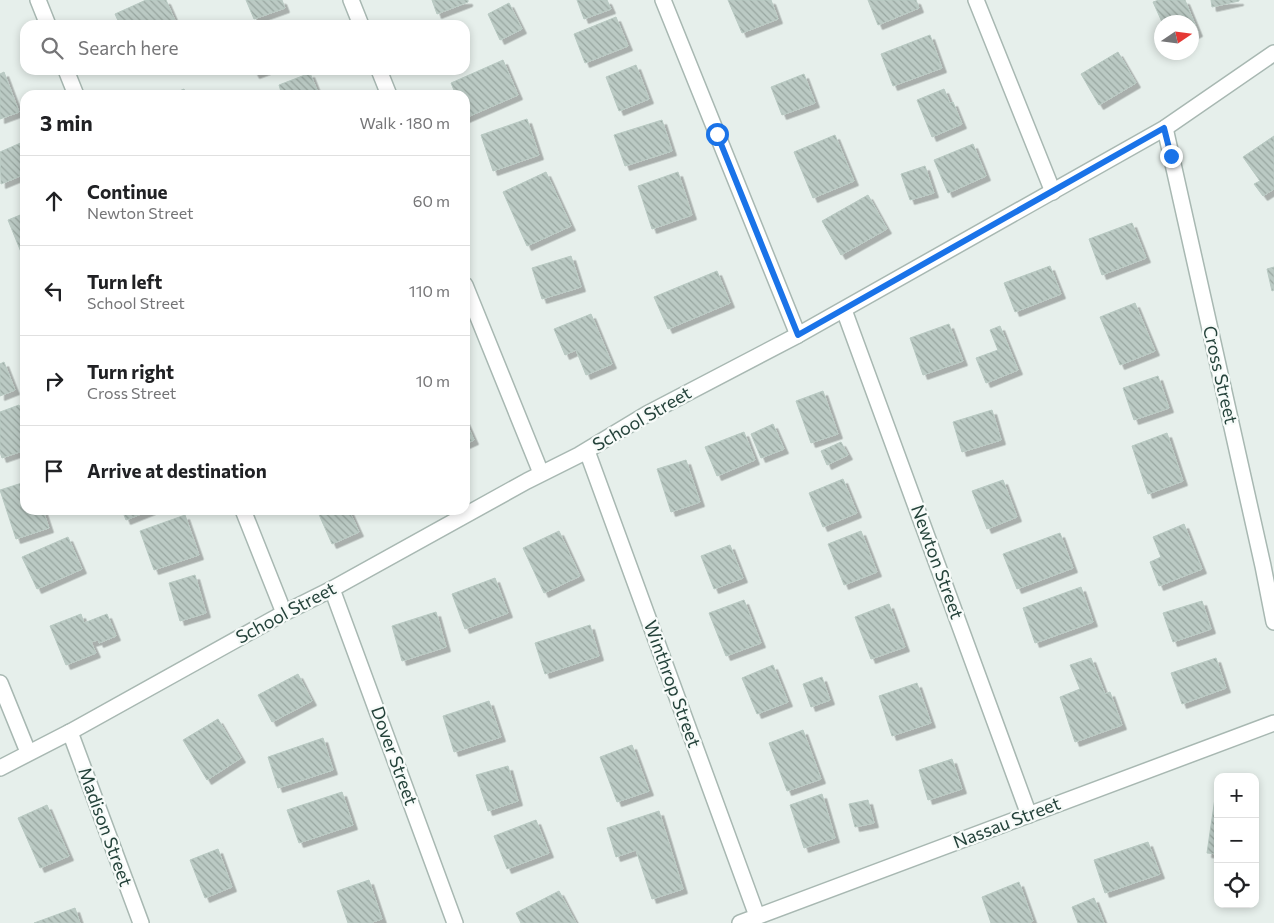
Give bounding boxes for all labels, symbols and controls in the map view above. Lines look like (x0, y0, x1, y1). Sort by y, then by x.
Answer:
north arrow (1154, 15, 1199, 60)
search box (20, 20, 470, 75)
icon: search (38, 34, 66, 62)
text: Search here (78, 36, 178, 59)
text: 3 min (40, 110, 93, 135)
text: Walk · 180 m (360, 113, 450, 132)
route start (706, 123, 729, 146)
route end (1160, 145, 1183, 168)
text: Continue (87, 180, 167, 203)
icon: ahead (40, 187, 68, 215)
text: 60 m (413, 191, 450, 210)
text: Newton Street (87, 203, 194, 222)
text: Turn left (87, 270, 162, 293)
icon: left (40, 277, 68, 305)
text: 110 m (409, 281, 450, 300)
text: School Street (87, 293, 185, 312)
street label: Cross Street (1199, 323, 1243, 426)
text: Turn right (87, 360, 174, 383)
icon: right (40, 367, 68, 395)
text: 10 m (416, 371, 450, 390)
street label: School Street (588, 381, 695, 455)
text: Cross Street (87, 383, 176, 402)
icon: arrive (40, 457, 68, 485)
text: Arrive at destination (87, 459, 267, 482)
street label: Newton Street (907, 502, 969, 622)
street label: School Street (232, 577, 339, 648)
street label: Winthrop Street (640, 617, 706, 750)
street label: Dover Street (367, 703, 423, 808)
street label: Madison Street (74, 764, 138, 889)
map controls (1214, 773, 1259, 908)
button: + (1214, 773, 1259, 818)
street label: Nassau Street (950, 792, 1063, 853)
button: − (1214, 818, 1259, 863)
button: locate (1214, 863, 1259, 908)

